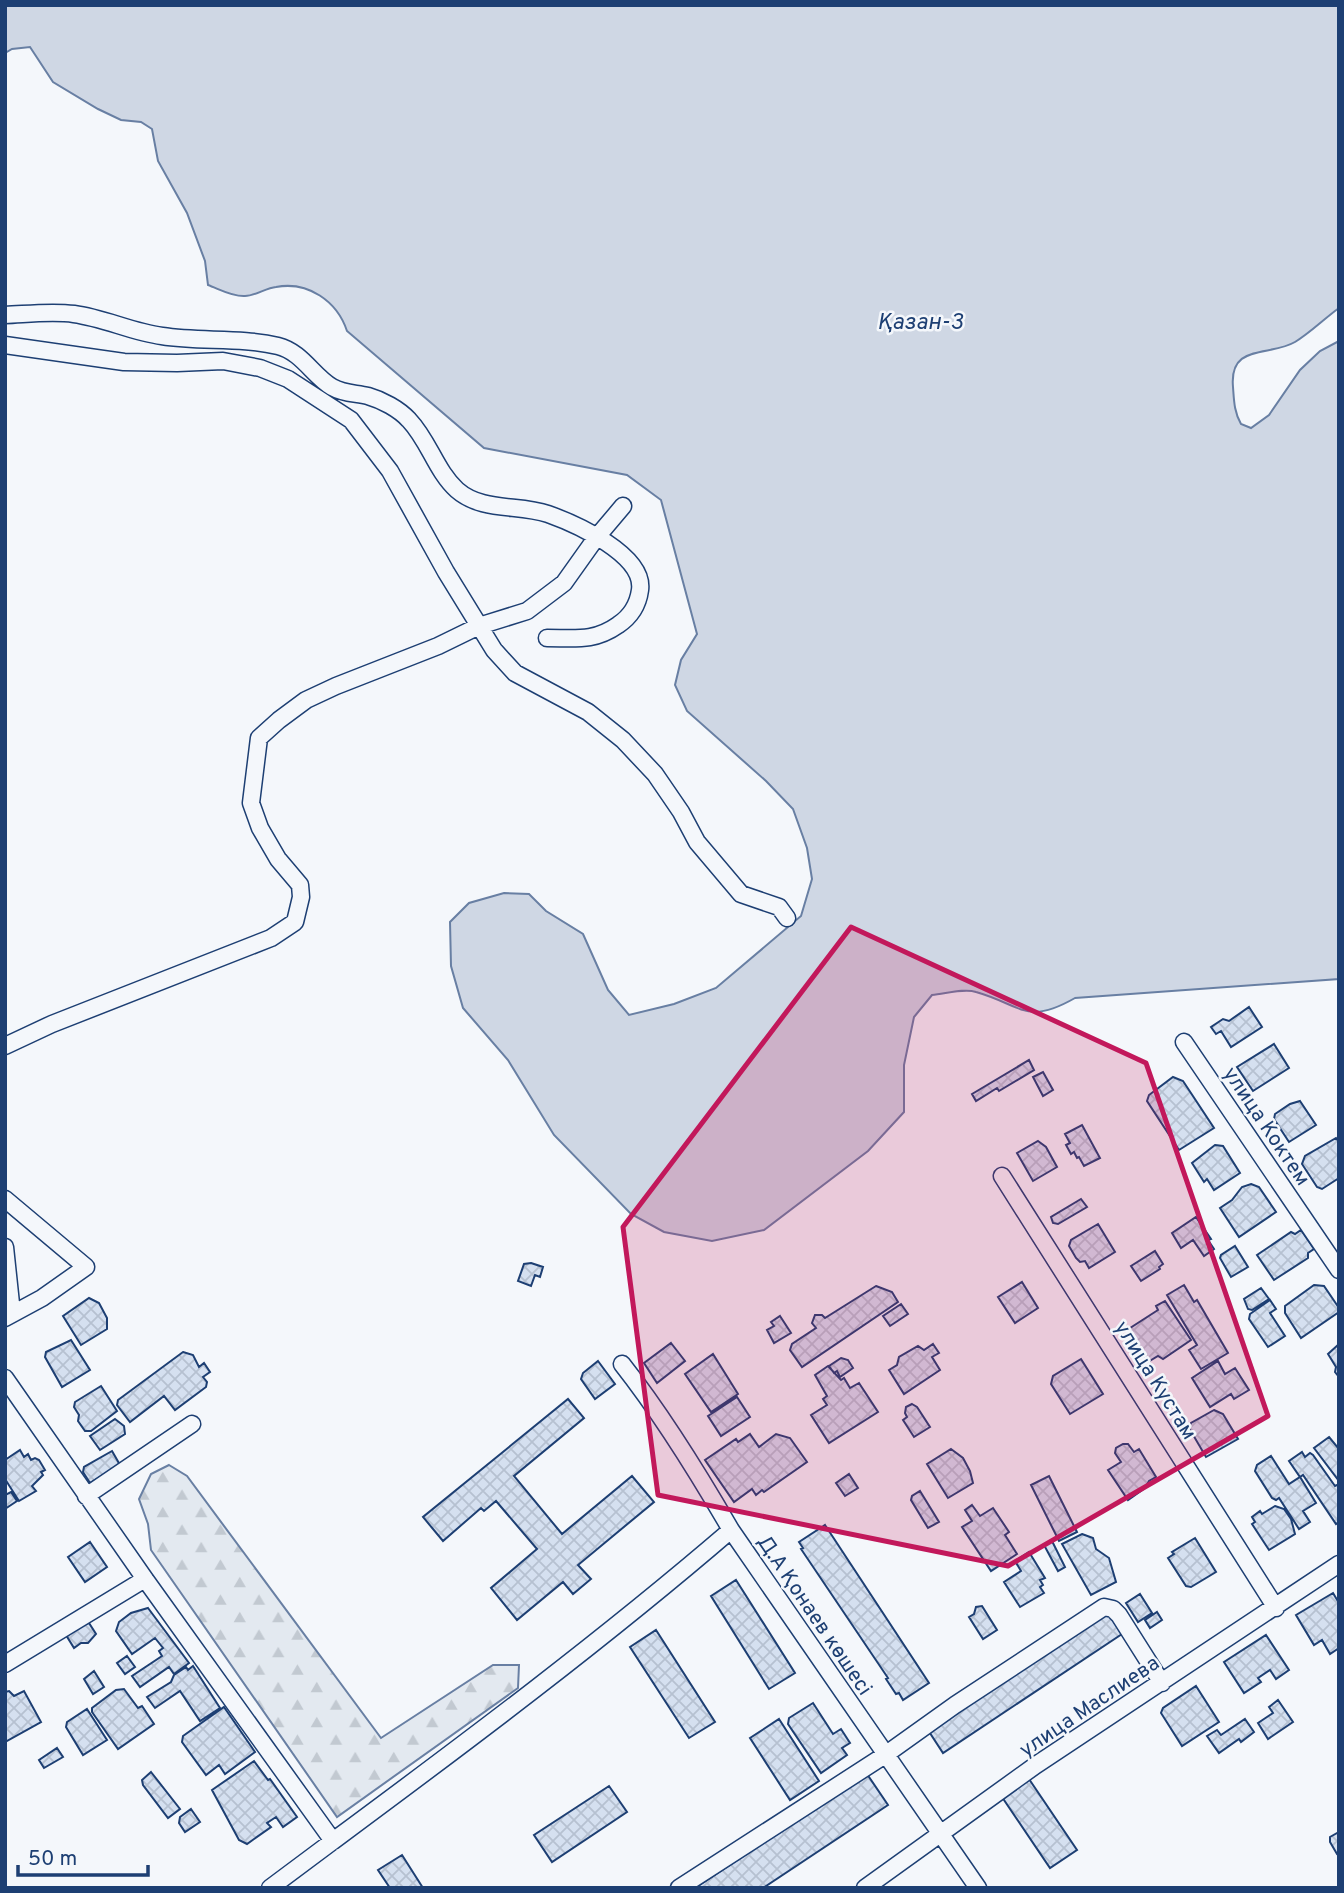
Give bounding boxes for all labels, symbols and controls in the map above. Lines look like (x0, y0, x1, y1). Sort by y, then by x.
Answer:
water label: Қазан-3 (877, 309, 964, 338)
street label: улица Коктем (1216, 1062, 1315, 1191)
street label: улица Кустам (1107, 1316, 1202, 1445)
street label: Д.А Қонаев көшесі (750, 1530, 877, 1701)
street label: улица Маслиева (1015, 1650, 1165, 1764)
scale bar (18, 1834, 147, 1878)
text: 50 m (28, 1846, 77, 1873)

